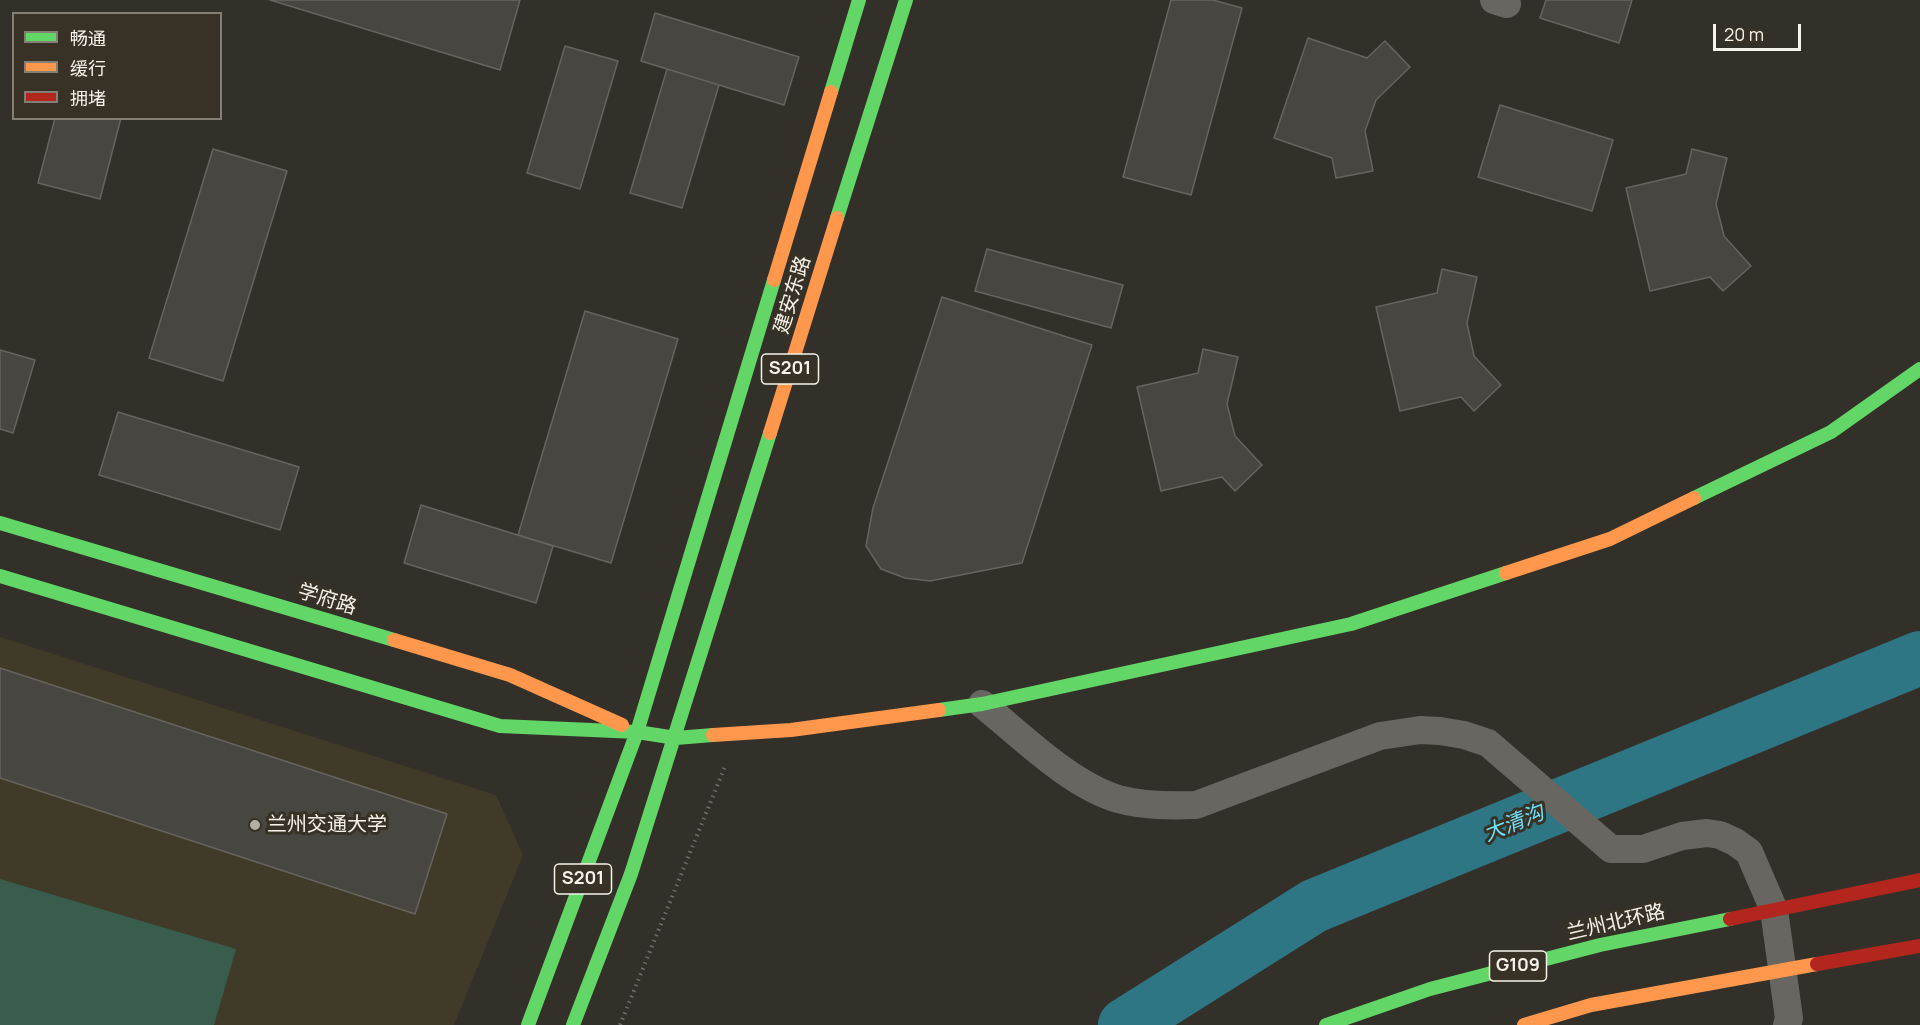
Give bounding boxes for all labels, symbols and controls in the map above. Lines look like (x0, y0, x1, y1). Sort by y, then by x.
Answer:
legend (12, 12, 222, 120)
scale bar (1716, 12, 1804, 50)
text: 20 m (1724, 22, 1764, 46)
text: 畅通 (70, 26, 106, 50)
text: 缓行 (70, 56, 106, 80)
text: 拥堵 (70, 86, 106, 110)
street label: 建安东路 (770, 253, 816, 337)
road number: S201 (762, 354, 818, 384)
street label: 学府路 (295, 580, 359, 620)
water label: 大清沟 (1480, 801, 1548, 847)
place label: 兰州交通大学 (267, 813, 387, 837)
marker: 兰州交通大学 (248, 818, 262, 832)
road number: S201 (554, 864, 612, 894)
street label: 兰州北环路 (1565, 900, 1667, 946)
road number: G109 (1490, 951, 1546, 981)

